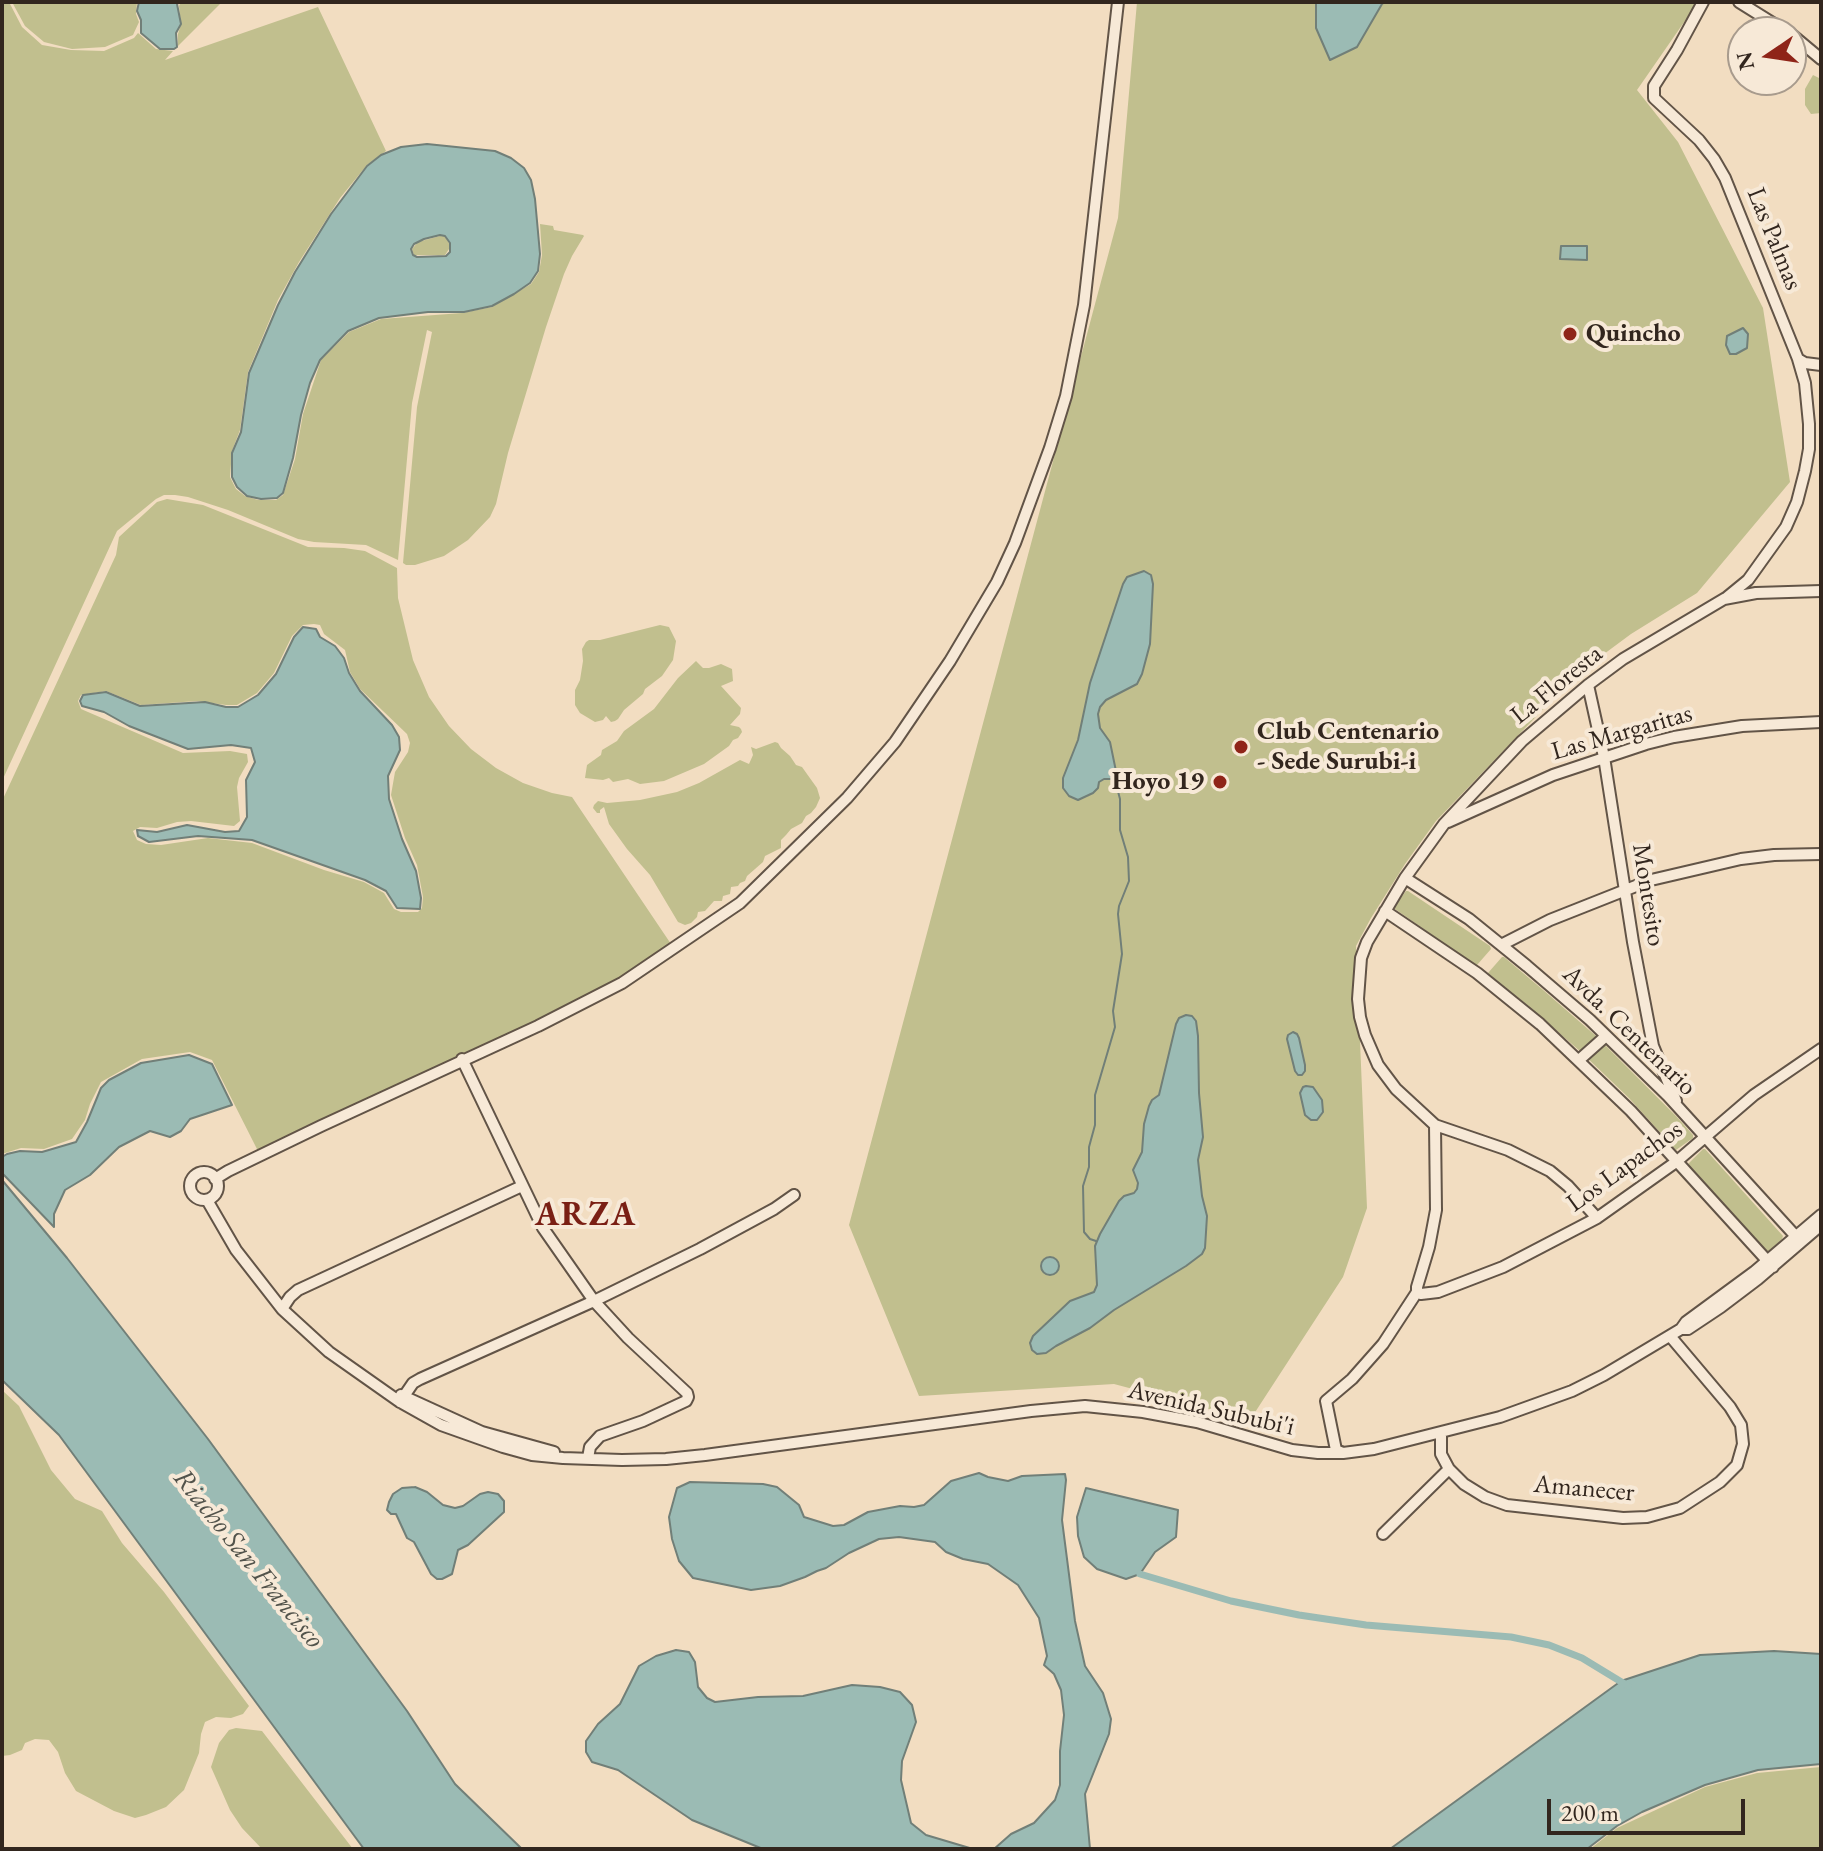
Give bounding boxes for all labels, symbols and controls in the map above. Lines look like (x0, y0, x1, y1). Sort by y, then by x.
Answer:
north arrow (1727, 16, 1807, 96)
text: N (1729, 49, 1761, 73)
street label: Las Palmas (1739, 183, 1809, 295)
place label: Quincho (1586, 318, 1681, 350)
marker: Quincho (1561, 325, 1579, 343)
street label: La Floresta (1505, 639, 1609, 731)
street label: Las Margaritas (1548, 698, 1696, 768)
place label: Club Centenario - Sede Surubi-i (1257, 716, 1439, 778)
marker: Club Centenario - Sede Surubi-i (1232, 738, 1250, 756)
place label: Hoyo 19 (1112, 766, 1204, 798)
marker: Hoyo 19 (1211, 773, 1229, 791)
street label: Montesito (1624, 841, 1672, 949)
street label: Avda. Centenario (1555, 959, 1703, 1103)
street label: Los Lapachos (1561, 1114, 1689, 1220)
district label: ARZA (535, 1196, 637, 1236)
street label: Avenida Sububi'i (1125, 1375, 1297, 1443)
water label: Riacho San Francisco (165, 1462, 331, 1656)
street label: Amanecer (1532, 1469, 1636, 1509)
scale bar (1551, 1783, 1749, 1833)
text: 200 m (1561, 1797, 1619, 1828)

